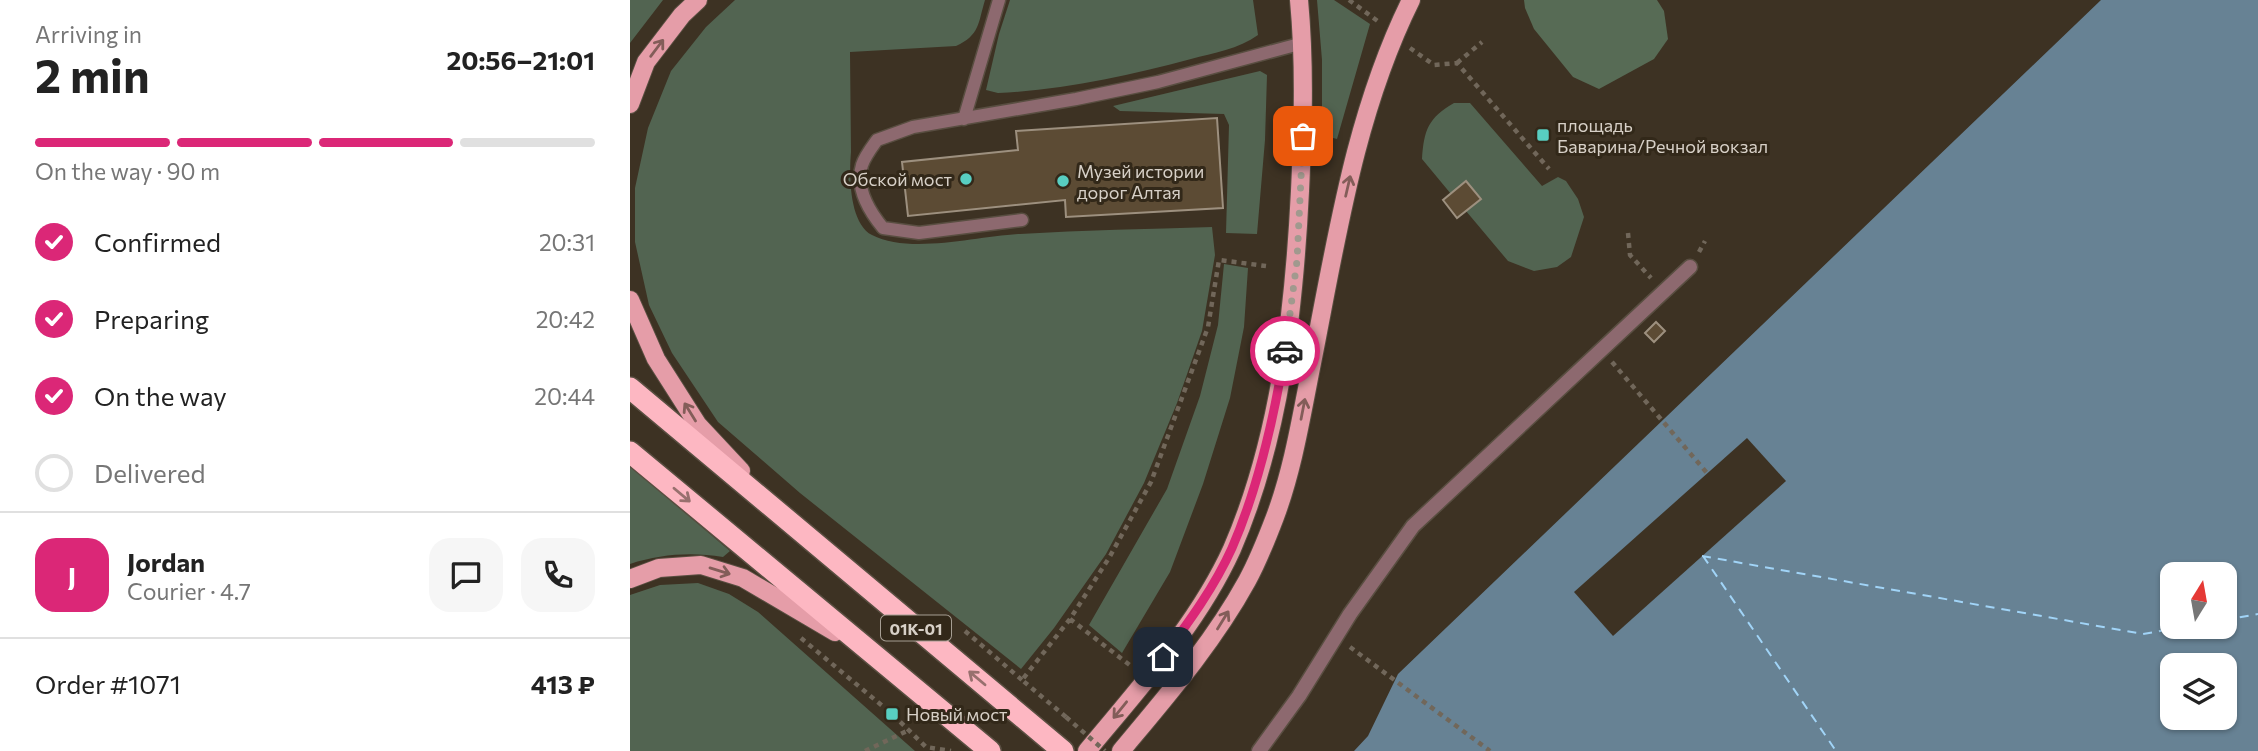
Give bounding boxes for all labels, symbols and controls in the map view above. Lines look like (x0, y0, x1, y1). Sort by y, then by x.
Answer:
text: Arriving in (35, 20, 142, 48)
one-way arrow (650, 39, 665, 58)
text: 20:56–21:01 (447, 44, 595, 75)
text: 2 min (35, 46, 150, 102)
pin (1273, 106, 1333, 166)
place label: площадь Баварина/Речной вокзал (1557, 114, 1768, 157)
icon: bag (1284, 117, 1322, 155)
marker: площадь Баварина/Речной вокзал (1535, 127, 1551, 143)
text: On the way · 90 m (35, 157, 220, 185)
place label: Музей истории дорог Алтая (1077, 160, 1204, 203)
place label: Обской мост (843, 168, 953, 190)
marker: Обской мост (958, 171, 974, 187)
marker: Музей истории дорог Алтая (1055, 173, 1071, 189)
one-way arrow (1342, 175, 1356, 198)
icon: check (35, 223, 73, 261)
text: Confirmed (94, 226, 221, 257)
text: 20:31 (539, 228, 595, 256)
icon: check (35, 300, 73, 338)
text: Preparing (94, 303, 209, 334)
text: 20:42 (536, 305, 595, 333)
courier (1250, 316, 1320, 386)
icon: car (1266, 332, 1304, 370)
icon: check (35, 377, 73, 415)
text: On the way (94, 380, 227, 411)
text: 20:44 (534, 382, 595, 410)
one-way arrow (1297, 398, 1310, 421)
one-way arrow (682, 403, 697, 422)
text: Delivered (94, 457, 205, 488)
one-way arrow (673, 488, 691, 503)
button: chat (429, 538, 503, 612)
button: phone (521, 538, 595, 612)
text: Jordan (127, 546, 205, 577)
text: J (68, 560, 76, 591)
north arrow (2160, 562, 2236, 639)
map controls (2160, 562, 2237, 730)
one-way arrow (708, 566, 730, 578)
text: Courier · 4.7 (127, 577, 251, 605)
one-way arrow (1216, 611, 1231, 630)
road number: 01К-01 (881, 615, 951, 640)
pin (1133, 627, 1193, 687)
icon: home (1144, 638, 1182, 676)
button: layers (2160, 653, 2237, 730)
text: Order #1071 (35, 668, 181, 699)
text: 413 ₽ (531, 668, 595, 699)
one-way arrow (968, 670, 986, 686)
one-way arrow (1113, 701, 1128, 719)
place label: Новый мост (906, 703, 1008, 725)
marker: Новый мост (884, 706, 900, 722)

